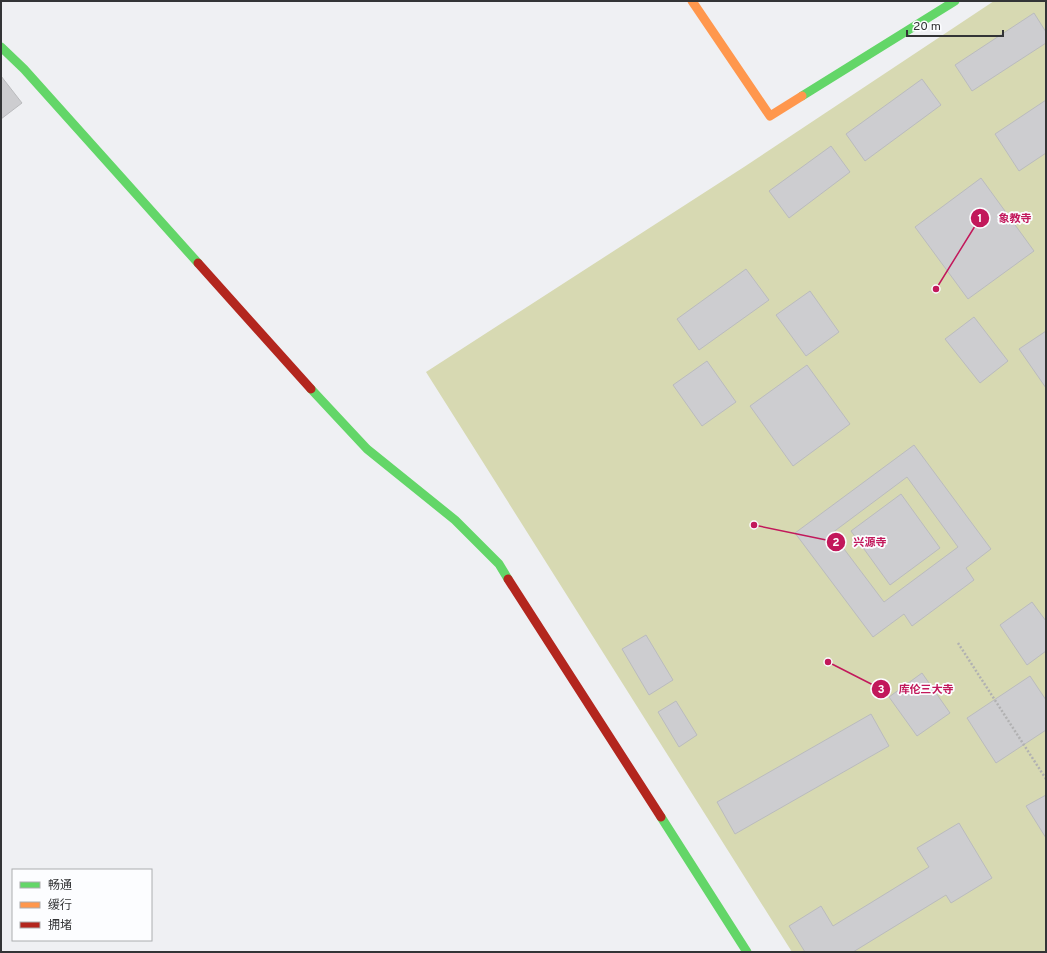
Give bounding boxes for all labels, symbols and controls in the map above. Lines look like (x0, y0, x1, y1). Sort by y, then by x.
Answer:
scale bar (907, 12, 1003, 38)
text: 20 m (913, 19, 941, 35)
callout: 象教寺 (970, 206, 1039, 229)
text: 1 (978, 211, 982, 227)
text: 象教寺 (999, 212, 1032, 226)
callout: 兴源寺 (826, 530, 895, 553)
text: 2 (832, 535, 840, 551)
text: 兴源寺 (854, 536, 887, 550)
callout: 库伦三大寺 (871, 678, 962, 701)
text: 3 (877, 682, 885, 698)
text: 库伦三大寺 (899, 683, 954, 697)
legend (12, 869, 152, 941)
text: 畅通 (48, 878, 72, 894)
text: 缓行 (48, 898, 72, 914)
text: 拥堵 (48, 918, 72, 934)

